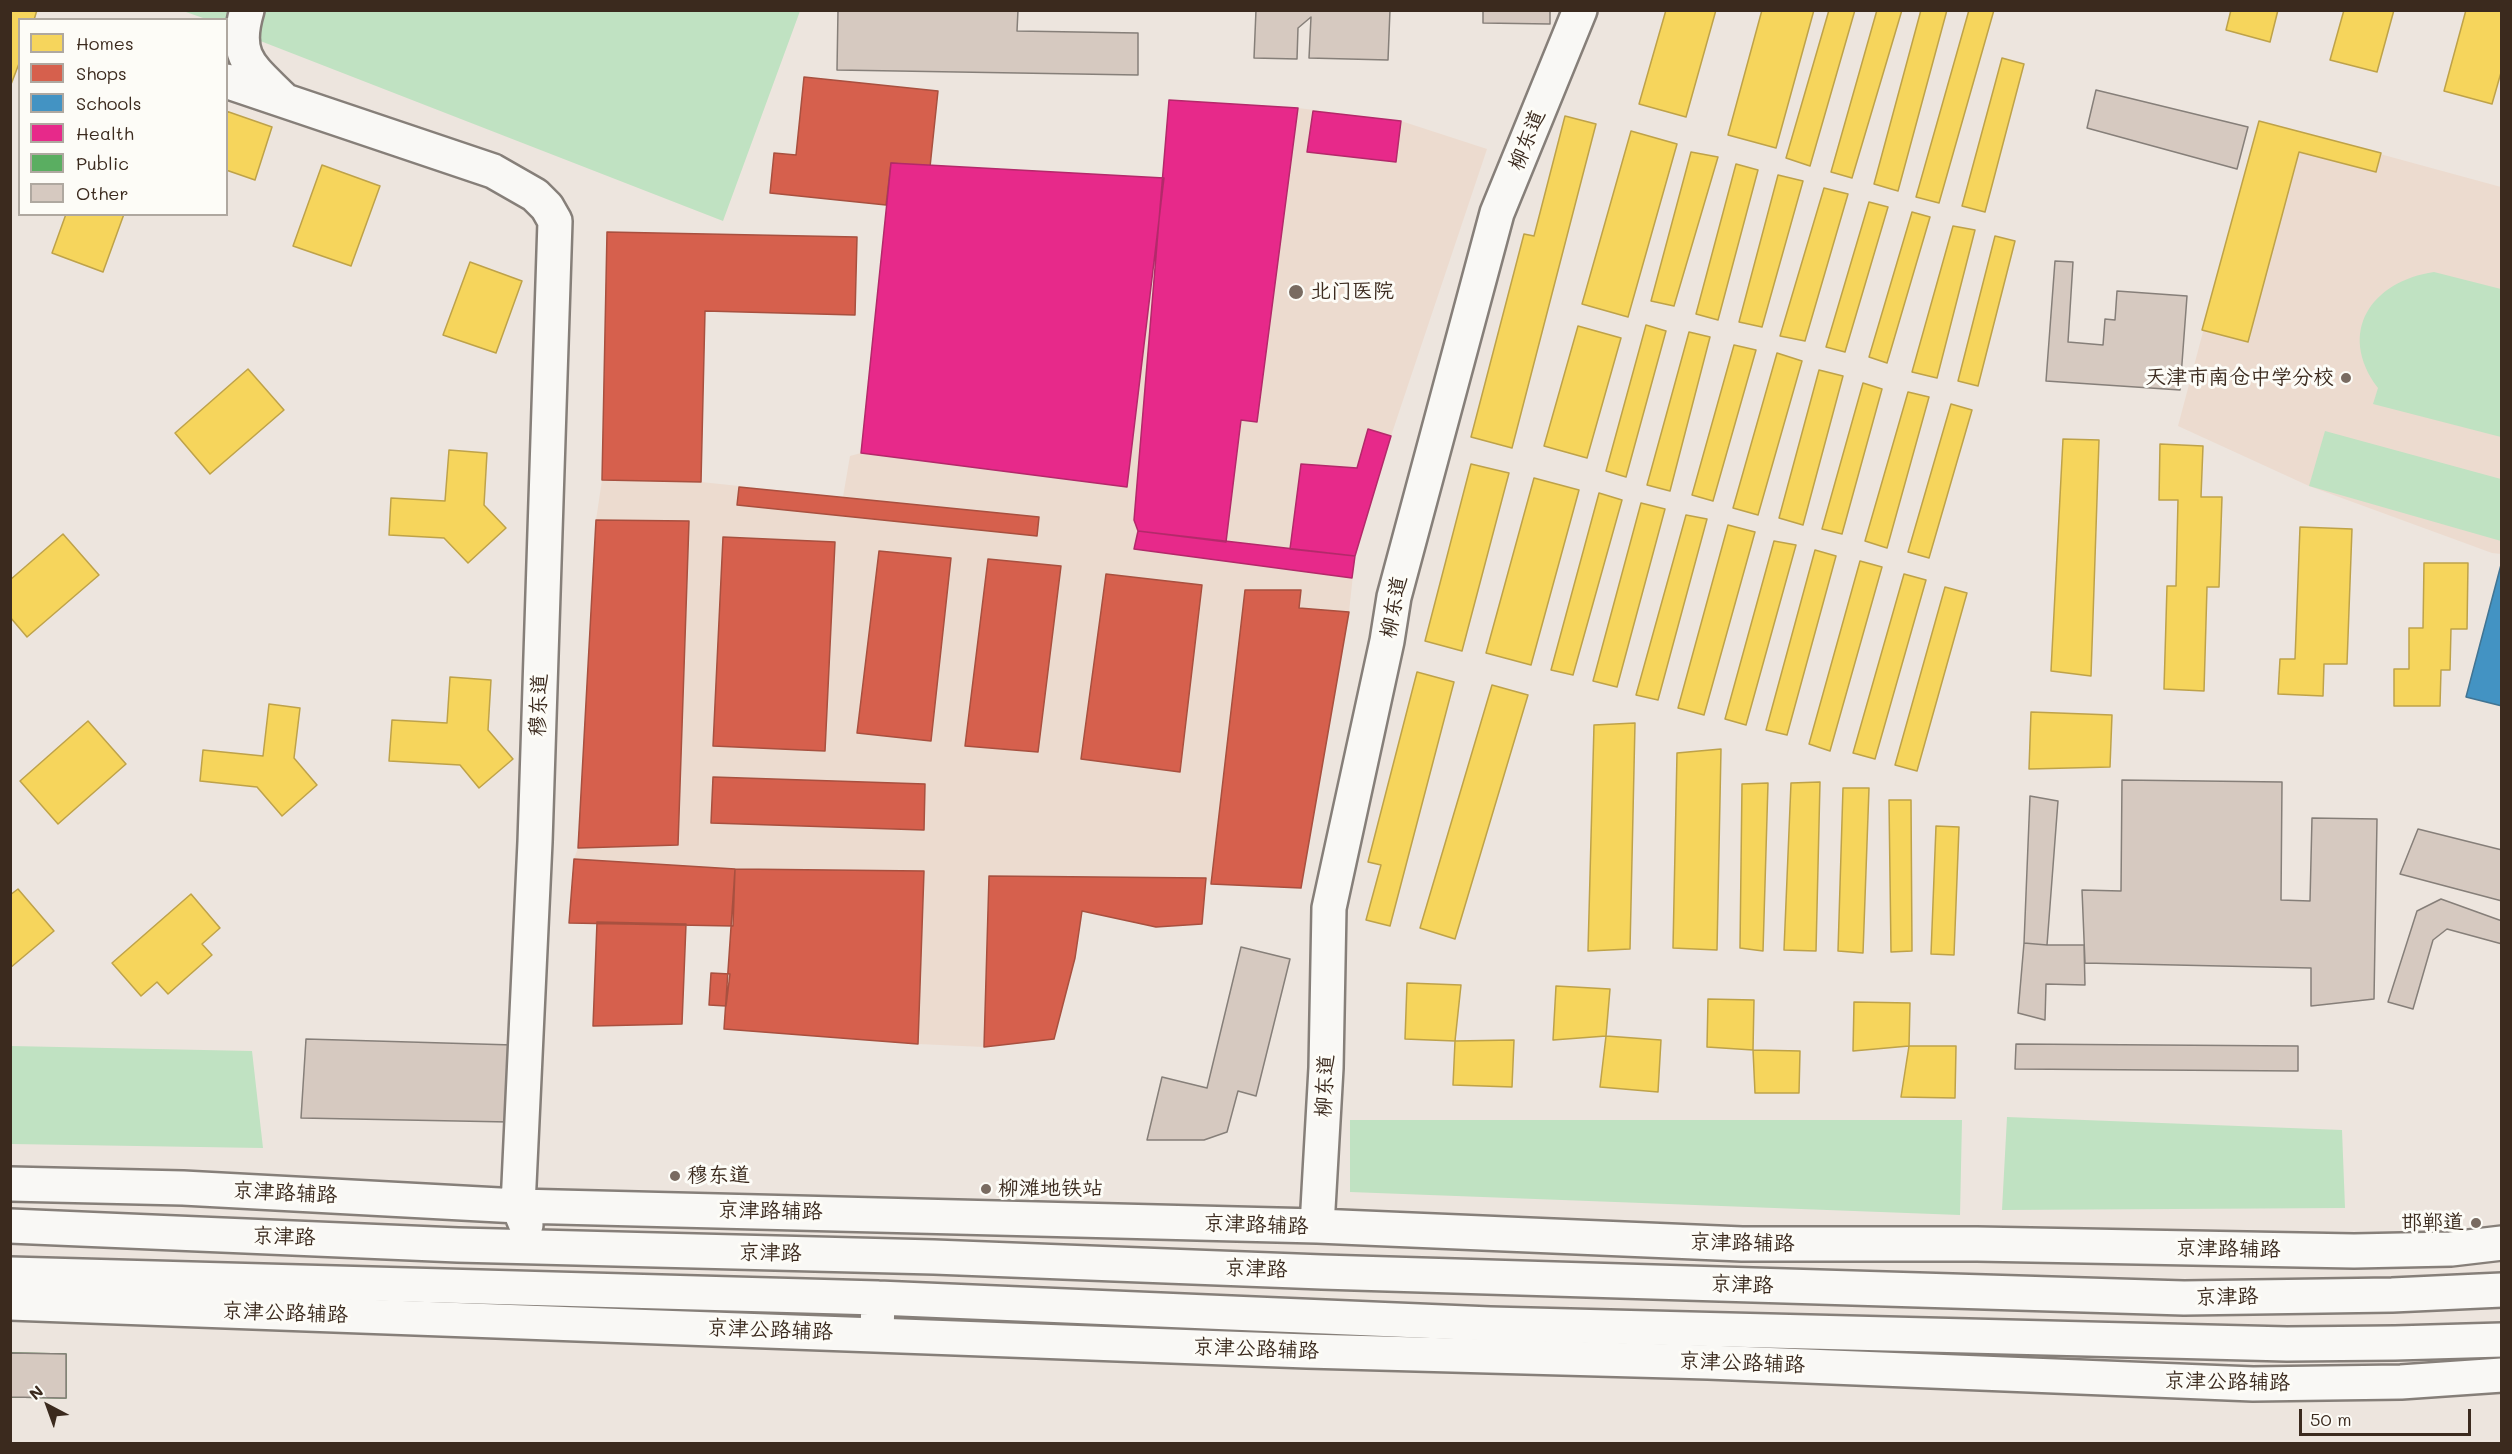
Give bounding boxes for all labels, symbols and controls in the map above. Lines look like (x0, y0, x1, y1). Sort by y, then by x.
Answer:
legend (18, 18, 228, 216)
text: Homes (76, 31, 134, 55)
text: Shops (76, 61, 127, 85)
text: Schools (76, 91, 141, 115)
street label: 柳东道 (1504, 106, 1550, 174)
text: Health (76, 121, 134, 145)
text: Public (76, 151, 129, 175)
text: Other (76, 181, 129, 205)
place label: 北门医院 (1310, 279, 1394, 305)
marker: 北门医院 (1287, 283, 1305, 301)
place label: 天津市南仓中学分校 (2145, 365, 2334, 391)
marker: 天津市南仓中学分校 (2339, 371, 2353, 385)
street label: 柳东道 (1376, 574, 1412, 640)
street label: 穆东道 (525, 673, 553, 737)
street label: 柳东道 (1311, 1054, 1339, 1118)
place label: 穆东道 (687, 1163, 750, 1189)
marker: 穆东道 (668, 1169, 682, 1183)
place label: 柳滩地铁站 (998, 1176, 1103, 1202)
street label: 京津路辅路 (232, 1178, 338, 1208)
marker: 柳滩地铁站 (979, 1182, 993, 1196)
street label: 京津路辅路 (717, 1197, 823, 1225)
place label: 邯郸道 (2401, 1210, 2464, 1236)
street label: 京津路辅路 (1203, 1211, 1309, 1239)
marker: 邯郸道 (2469, 1216, 2483, 1230)
street label: 京津路 (252, 1223, 316, 1251)
street label: 京津路辅路 (1689, 1229, 1795, 1257)
street label: 京津路辅路 (2175, 1235, 2281, 1263)
street label: 京津路 (738, 1240, 802, 1266)
street label: 京津路 (1224, 1255, 1288, 1283)
street label: 京津路 (1710, 1271, 1774, 1299)
street label: 京津路 (2195, 1284, 2259, 1310)
street label: 京津公路辅路 (222, 1298, 348, 1328)
street label: 京津公路辅路 (707, 1315, 833, 1345)
street label: 京津公路辅路 (1193, 1334, 1319, 1364)
street label: 京津公路辅路 (1679, 1348, 1805, 1378)
street label: 京津公路辅路 (2164, 1368, 2290, 1396)
north arrow (18, 1376, 78, 1436)
text: N (24, 1380, 47, 1404)
scale bar (2302, 1397, 2474, 1435)
text: 50 m (2310, 1407, 2352, 1431)

